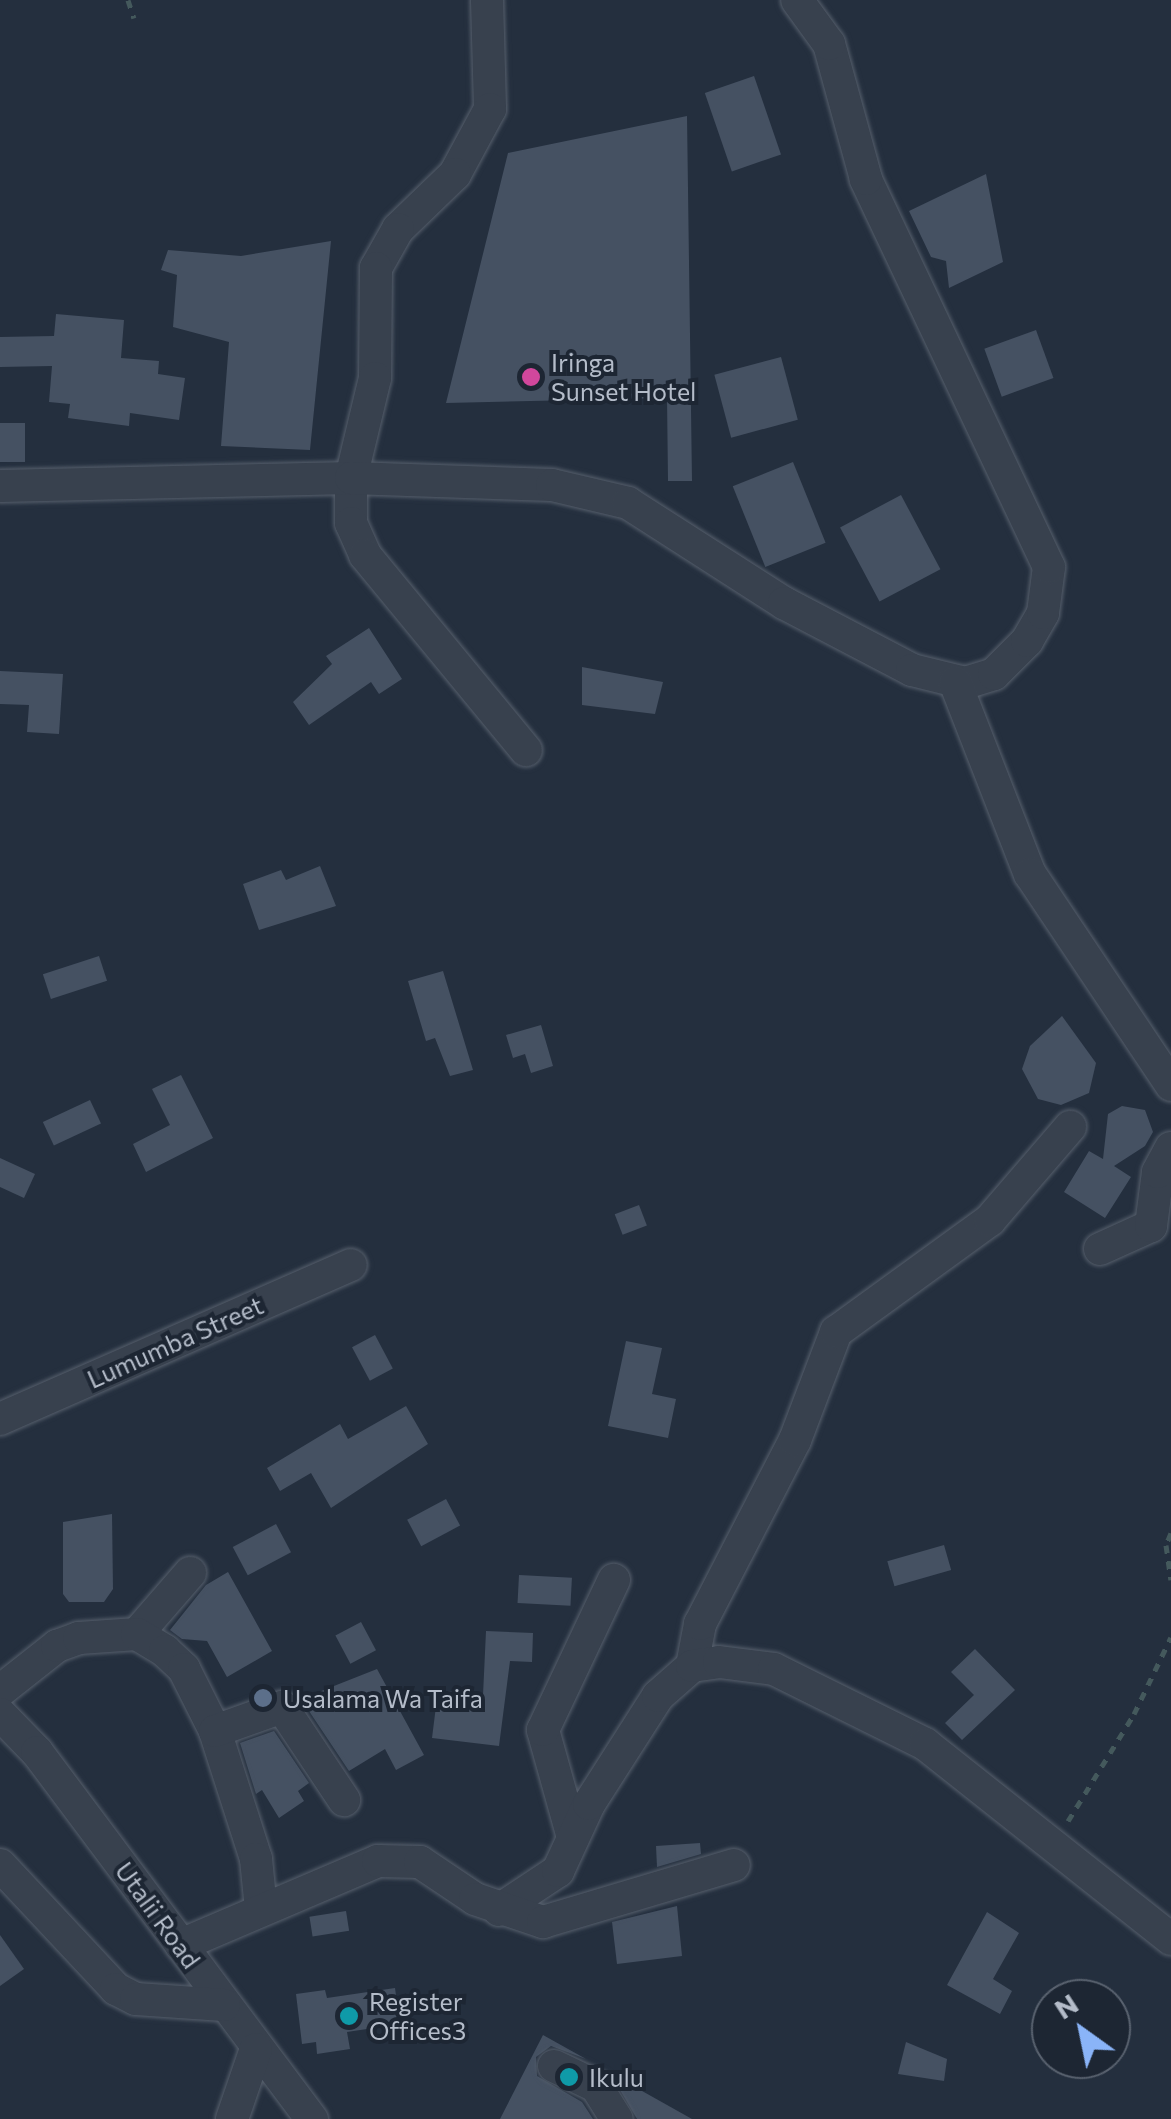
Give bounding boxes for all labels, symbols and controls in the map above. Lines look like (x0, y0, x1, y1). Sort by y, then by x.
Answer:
place label: Iringa Sunset Hotel (551, 348, 696, 407)
marker: Iringa Sunset Hotel (520, 366, 542, 388)
street label: Lumumba Street (82, 1290, 268, 1394)
place label: Usalama Wa Taifa (283, 1683, 483, 1713)
marker: Usalama Wa Taifa (252, 1687, 274, 1709)
street label: Utalii Road (109, 1856, 207, 1974)
north arrow (1031, 1979, 1131, 2079)
text: N (1048, 1986, 1084, 2025)
place label: Register Offices3 (369, 1987, 466, 2046)
marker: Register Offices3 (338, 2005, 360, 2027)
place label: Ikulu (589, 2062, 644, 2092)
marker: Ikulu (558, 2066, 580, 2088)

